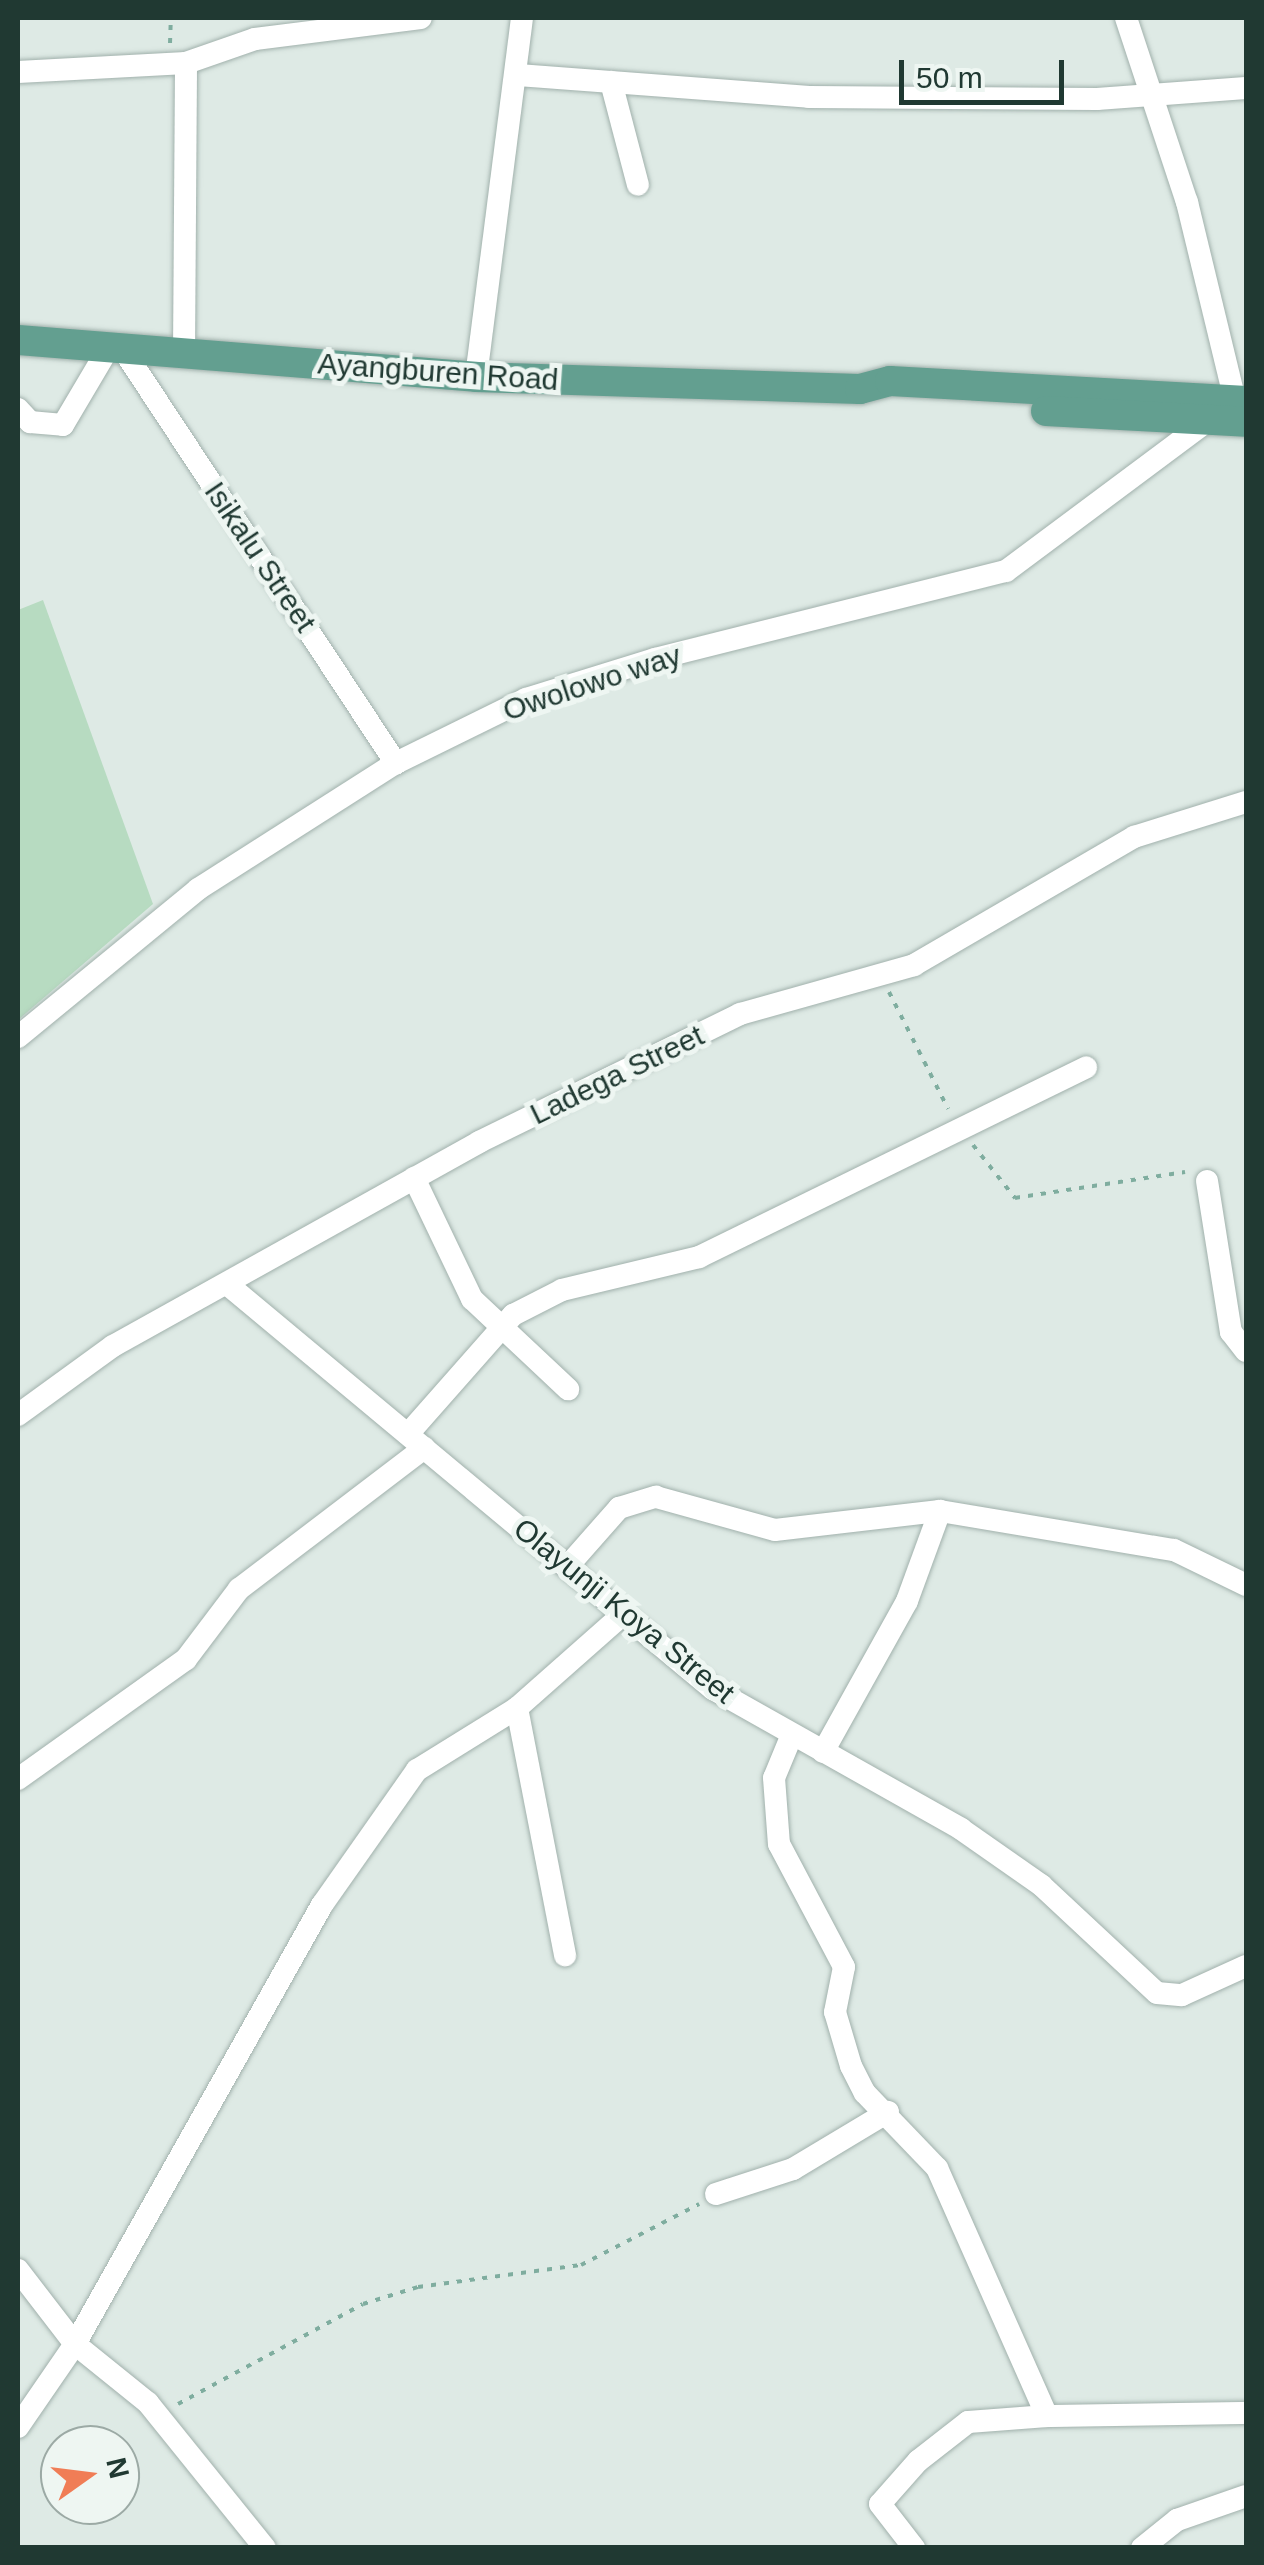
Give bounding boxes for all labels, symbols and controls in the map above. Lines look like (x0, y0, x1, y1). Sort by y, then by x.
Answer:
scale bar (904, 40, 1069, 102)
text: 50 m (916, 61, 983, 94)
street label: Ayangburen Road (316, 346, 560, 398)
street label: Isikalu Street (197, 475, 323, 639)
street label: Owolowo way (498, 637, 686, 729)
street label: Ladega Street (524, 1018, 710, 1132)
street label: Olayunji Koya Street (506, 1511, 742, 1711)
north arrow (40, 2425, 140, 2525)
text: N (100, 2455, 135, 2482)

